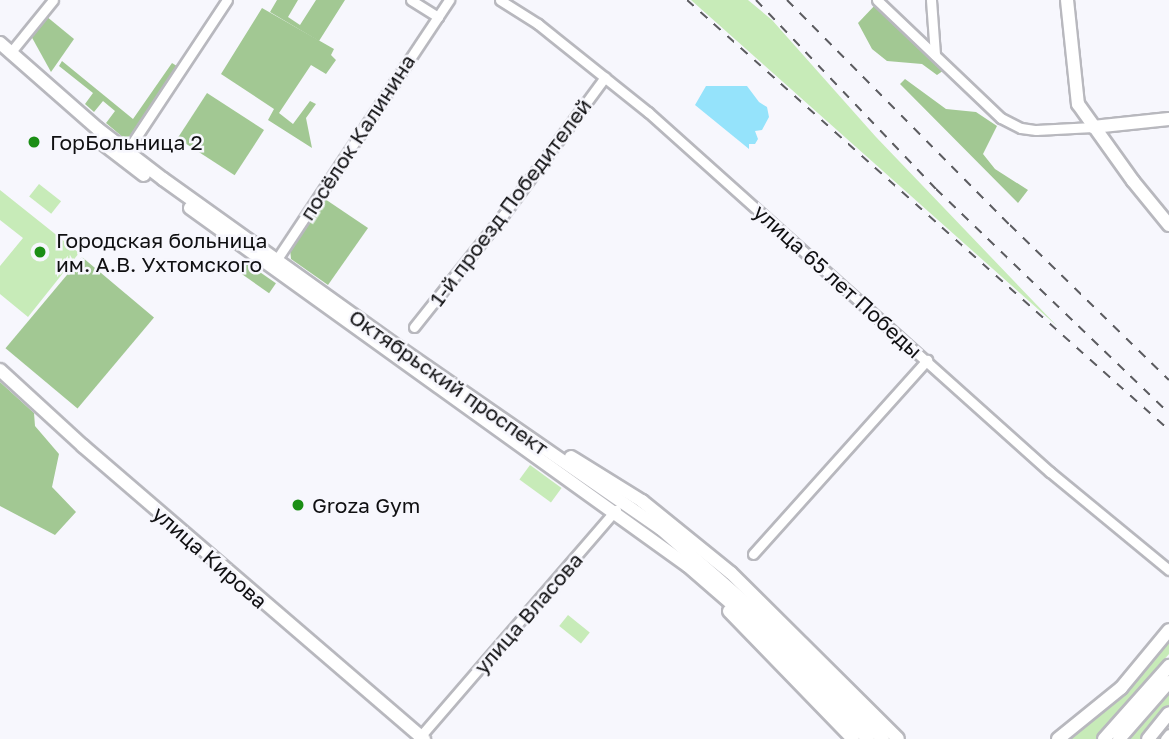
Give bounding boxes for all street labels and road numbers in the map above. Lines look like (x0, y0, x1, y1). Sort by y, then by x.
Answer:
street label: посёлок Калинина (294, 49, 420, 225)
street label: 1-й проезд Победителей (424, 93, 596, 311)
street label: улица 65 лет Победы (749, 199, 927, 363)
street label: Октябрьский проспект (345, 304, 553, 460)
street label: улица Кирова (148, 500, 272, 614)
street label: улица Власова (468, 547, 588, 679)

